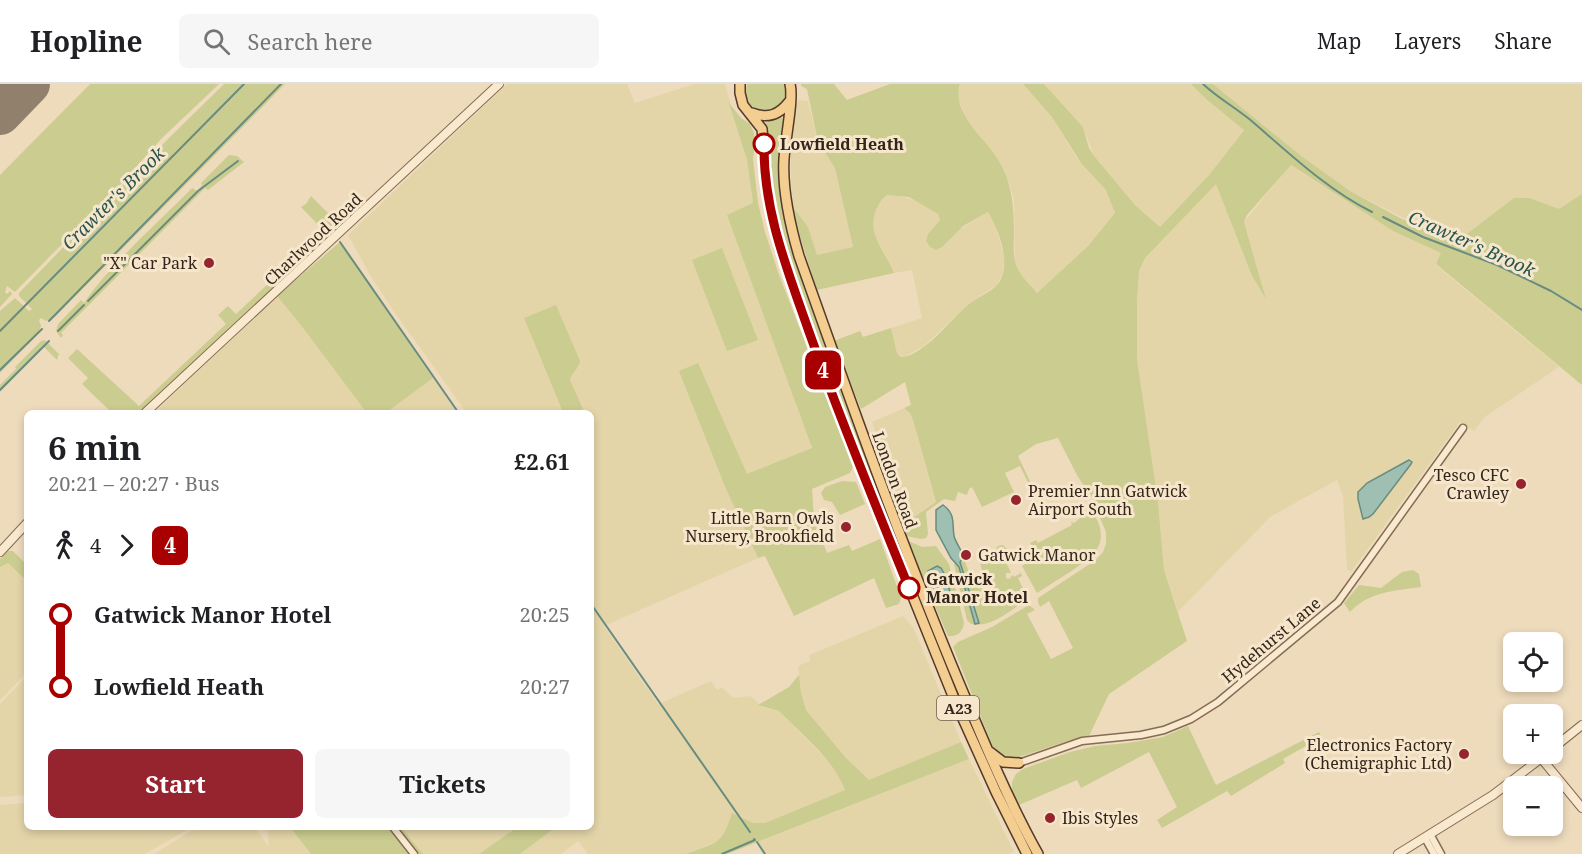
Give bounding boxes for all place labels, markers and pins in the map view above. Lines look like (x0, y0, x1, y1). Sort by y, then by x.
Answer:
marker: Lowfield Heath (753, 133, 775, 155)
place label: Lowfield Heath (780, 133, 904, 155)
place label: "X" Car Park (103, 252, 198, 274)
marker: "X" Car Park (202, 256, 216, 270)
place label: Tesco CFC Crawley (1434, 464, 1510, 504)
marker: Tesco CFC Crawley (1514, 477, 1528, 491)
place label: Premier Inn Gatwick Airport South (1028, 480, 1188, 520)
marker: Premier Inn Gatwick Airport South (1009, 493, 1023, 507)
place label: Little Barn Owls Nursery, Brookfield (685, 507, 834, 547)
marker: Little Barn Owls Nursery, Brookfield (839, 520, 853, 534)
place label: Gatwick Manor (978, 544, 1096, 566)
marker: Gatwick Manor (959, 548, 973, 562)
place label: Gatwick Manor Hotel (926, 568, 1028, 608)
marker: Gatwick Manor Hotel (898, 577, 920, 599)
place label: Electronics Factory (Chemigraphic Ltd) (1305, 734, 1453, 774)
marker: Electronics Factory (Chemigraphic Ltd) (1457, 747, 1471, 761)
place label: Ibis Styles (1062, 807, 1138, 829)
marker: Ibis Styles (1043, 811, 1057, 825)

